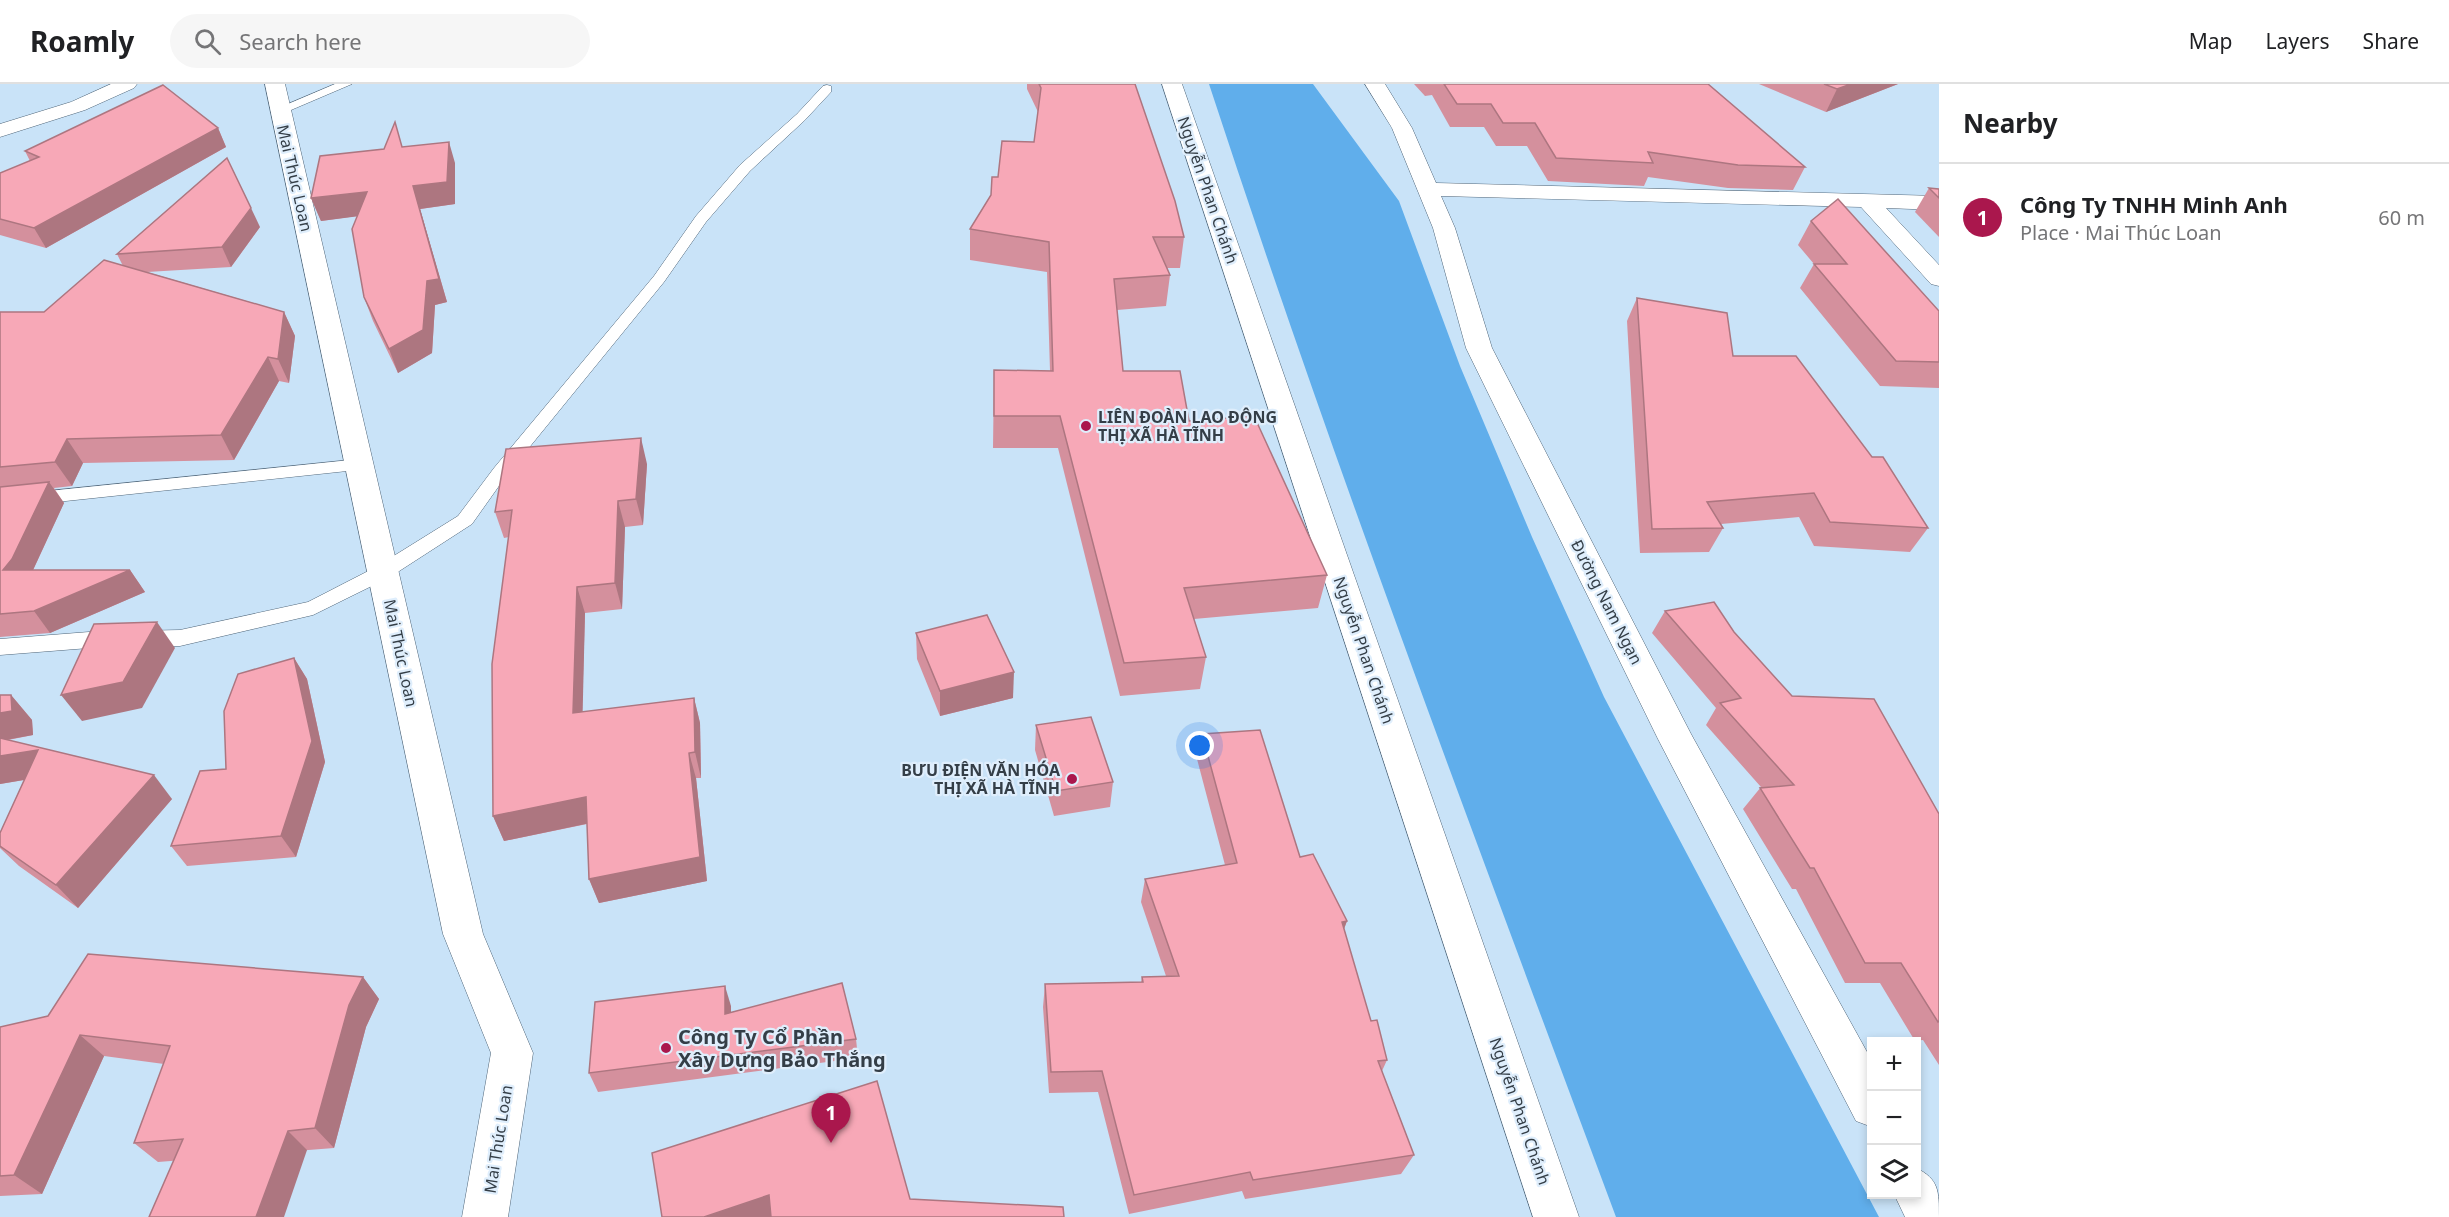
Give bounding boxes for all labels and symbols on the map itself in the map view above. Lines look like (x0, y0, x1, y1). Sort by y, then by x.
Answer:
street label: Nguyễn Phan Chánh (1172, 113, 1244, 267)
street label: Mai Thúc Loan (272, 122, 318, 234)
place label: LIÊN ĐOÀN LAO ĐỘNG THỊ XÃ HÀ TĨNH (1098, 406, 1277, 446)
marker: LIÊN ĐOÀN LAO ĐỘNG THỊ XÃ HÀ TĨNH (1079, 419, 1093, 433)
street label: Đường Nam Ngạn (1566, 536, 1648, 668)
street label: Nguyễn Phan Chánh (1328, 573, 1400, 727)
street label: Mai Thúc Loan (379, 597, 423, 709)
your location (1185, 731, 1214, 760)
place label: BƯU ĐIỆN VĂN HÓA THỊ XÃ HÀ TĨNH (901, 759, 1061, 799)
marker: BƯU ĐIỆN VĂN HÓA THỊ XÃ HÀ TĨNH (1065, 772, 1079, 786)
place label: Công Ty Cổ Phần Xây Dựng Bảo Thắng (678, 1023, 886, 1073)
street label: Nguyễn Phan Chánh (1484, 1034, 1556, 1188)
marker: Công Ty Cổ Phần Xây Dựng Bảo Thắng (659, 1041, 673, 1055)
street label: Mai Thúc Loan (479, 1083, 517, 1195)
pin: 1 (812, 1094, 850, 1143)

